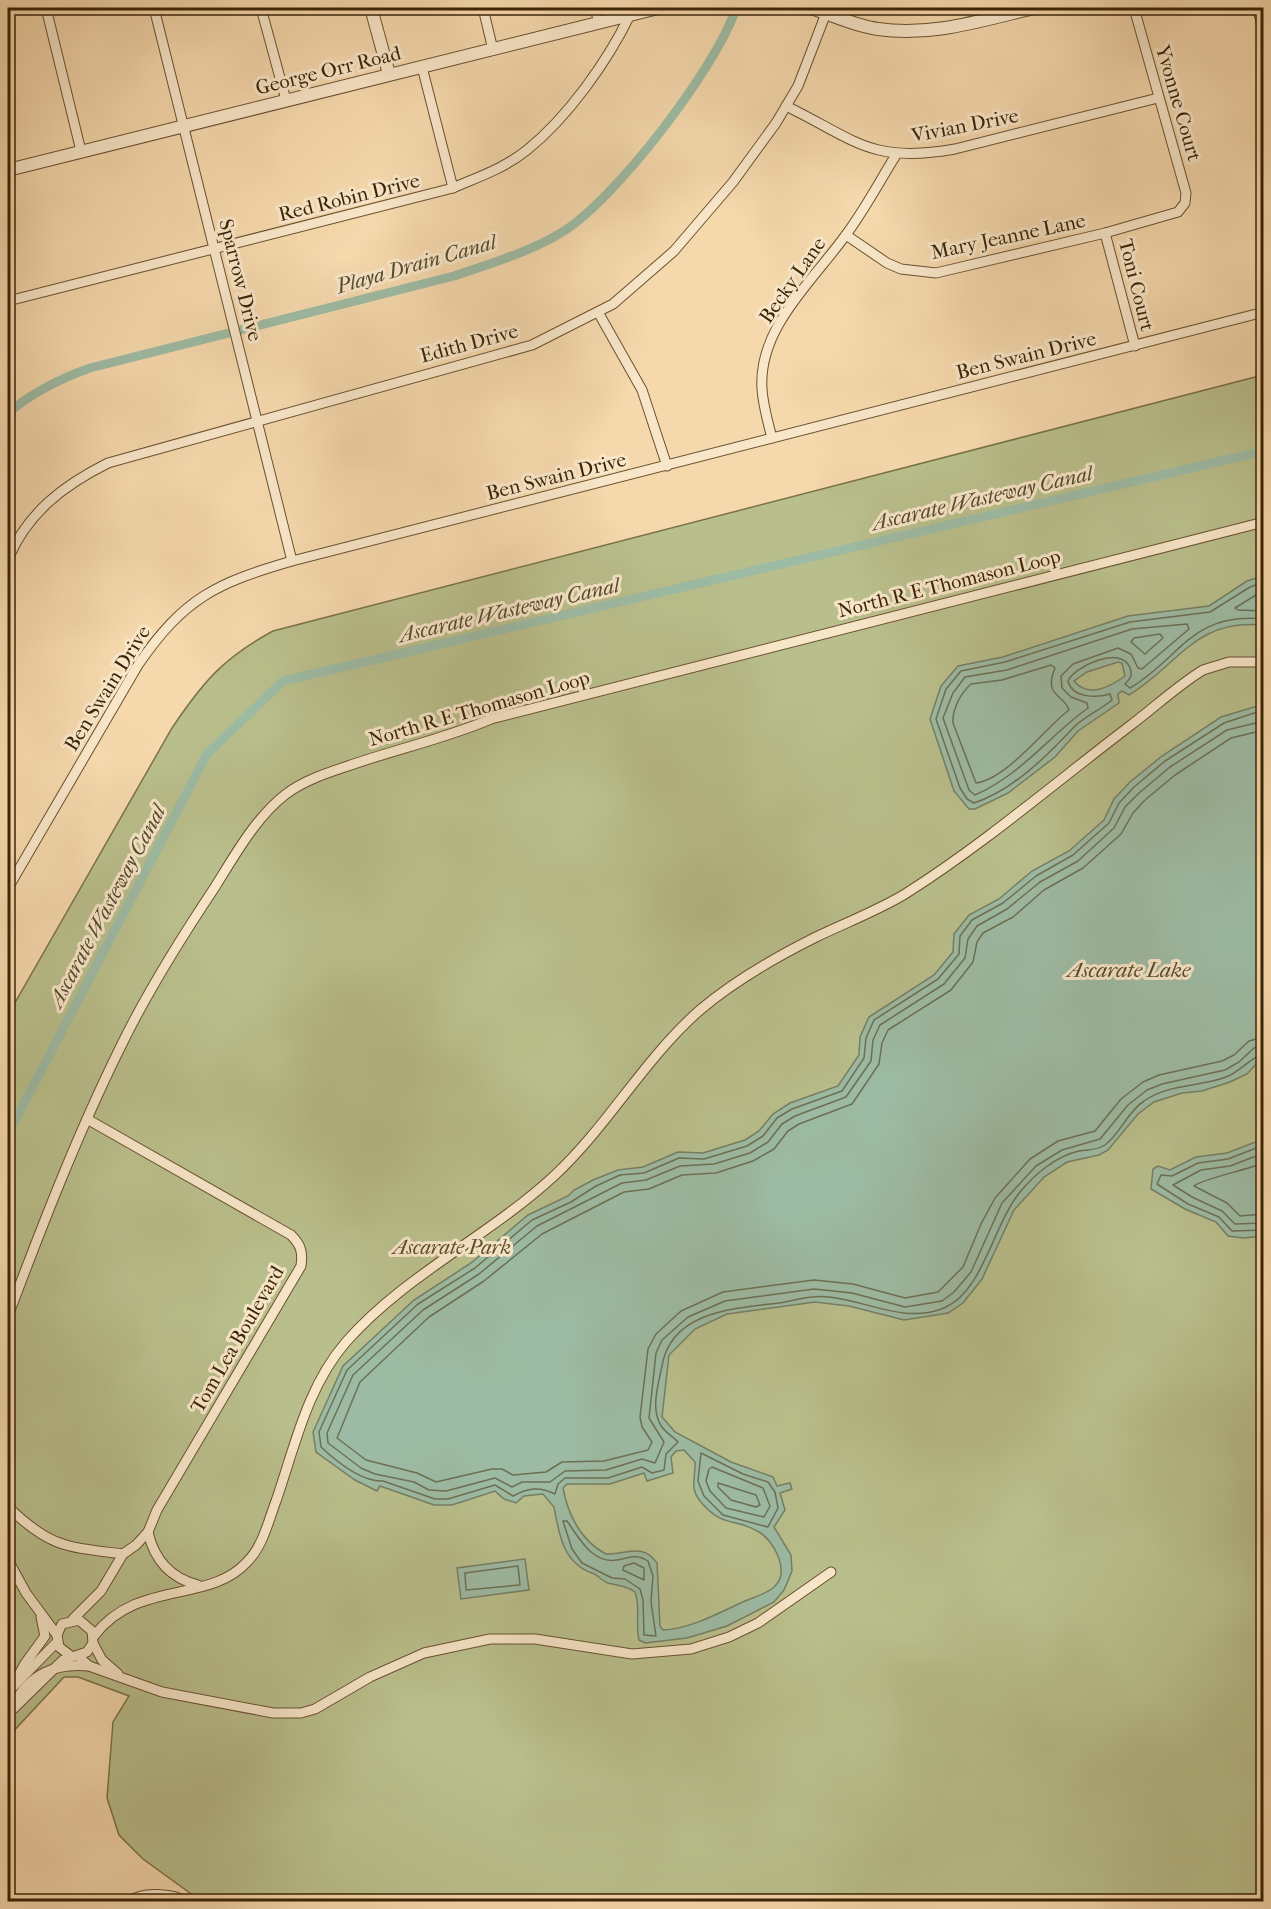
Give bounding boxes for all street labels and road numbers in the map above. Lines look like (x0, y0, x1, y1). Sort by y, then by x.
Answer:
street label: George Orr Road (253, 41, 404, 100)
street label: Yvonne Court (1151, 42, 1206, 164)
street label: Vivian Drive (909, 104, 1021, 147)
street label: Red Robin Drive (276, 169, 422, 226)
street label: Mary Jeanne Lane (929, 209, 1088, 264)
street label: Sparrow Drive (214, 217, 267, 344)
street label: Becky Lane (754, 233, 830, 328)
street label: Toni Court (1114, 237, 1159, 333)
street label: Edith Drive (418, 319, 521, 368)
street label: Ben Swain Drive (954, 327, 1099, 384)
street label: Ben Swain Drive (484, 448, 629, 505)
street label: North R E Thomason Loop (835, 545, 1063, 622)
street label: Ben Swain Drive (60, 621, 155, 755)
street label: North R E Thomason Loop (366, 666, 592, 751)
street label: Tom Lea Boulevard (186, 1261, 289, 1417)

